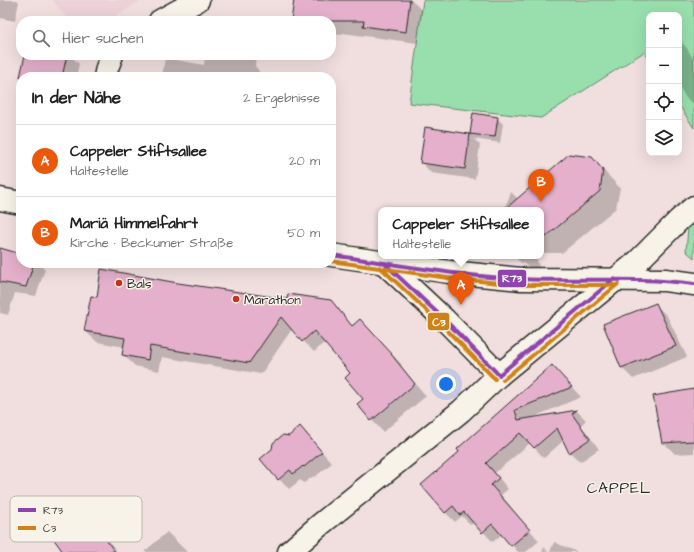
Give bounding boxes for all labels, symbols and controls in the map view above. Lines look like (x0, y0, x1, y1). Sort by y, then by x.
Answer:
map controls (646, 12, 682, 156)
button: + (646, 12, 682, 48)
search box (16, 16, 336, 60)
icon: search (30, 27, 52, 49)
text: Hier suchen (62, 28, 143, 49)
button: − (646, 48, 682, 84)
button: locate (646, 84, 682, 120)
text: In der Nähe (32, 86, 121, 110)
text: 2 Ergebnisse (243, 89, 320, 107)
button: layers (646, 120, 682, 156)
text: Cappeler Stiftsallee (70, 141, 207, 162)
text: A (41, 152, 49, 170)
text: 20 m (289, 152, 320, 170)
text: Haltestelle (70, 162, 129, 180)
pin: B (528, 169, 554, 202)
popup (378, 207, 544, 259)
text: Mariä Himmelfahrt (70, 213, 198, 234)
text: Cappeler Stiftsallee (393, 214, 529, 235)
text: B (40, 224, 50, 242)
text: 50 m (287, 224, 320, 242)
text: Kirche · Beckumer Straße (70, 234, 233, 252)
text: Haltestelle (393, 235, 451, 253)
line badge: R73 (497, 269, 527, 288)
text: R73 (502, 271, 523, 286)
pin: A (448, 272, 474, 305)
place label: Bals (127, 275, 152, 293)
marker: Bals (114, 278, 124, 288)
place label: Marathon (244, 291, 301, 309)
marker: Marathon (231, 294, 241, 304)
line badge: C3 (427, 312, 450, 331)
text: C3 (432, 315, 446, 330)
your location (436, 374, 456, 394)
district label: CAPPEL (587, 478, 651, 499)
legend (10, 496, 142, 542)
text: R73 (43, 503, 64, 518)
text: C3 (43, 521, 57, 536)

